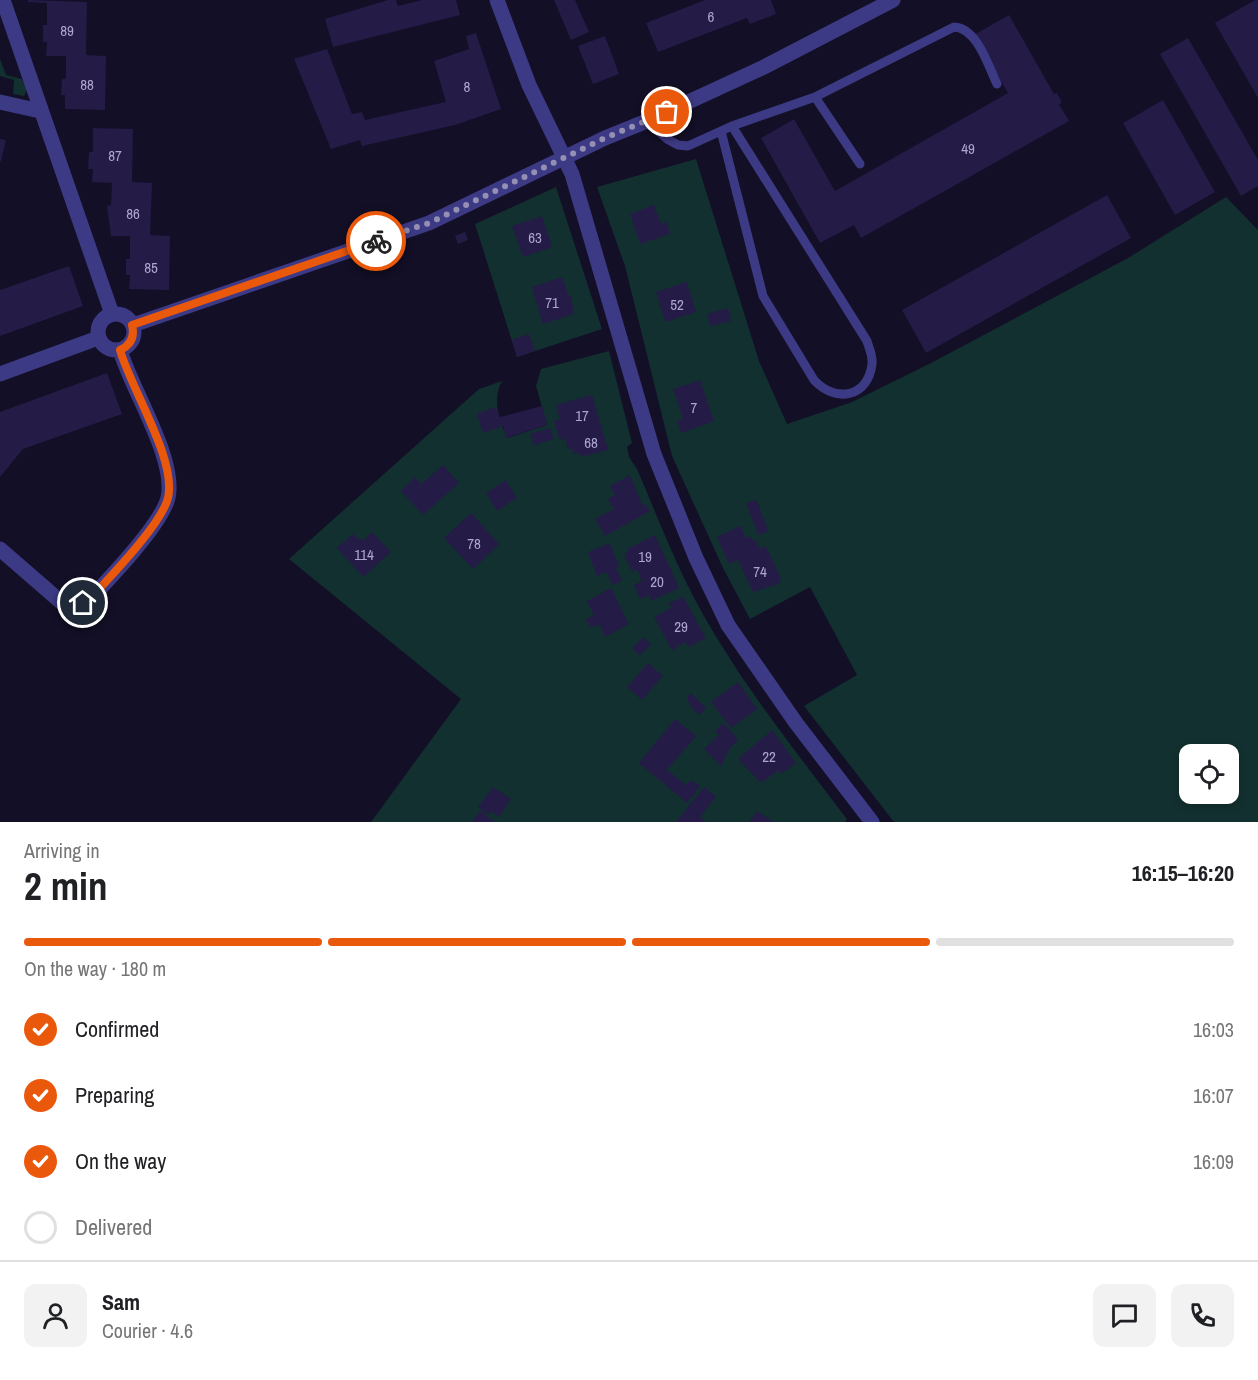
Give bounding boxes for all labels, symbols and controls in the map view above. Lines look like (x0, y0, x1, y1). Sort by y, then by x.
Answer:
house number: 6 (708, 6, 715, 27)
house number: 89 (60, 20, 74, 41)
house number: 88 (80, 74, 94, 95)
house number: 8 (464, 76, 471, 97)
pin (641, 86, 692, 137)
icon: bag (650, 95, 683, 128)
house number: 49 (961, 138, 975, 159)
house number: 87 (108, 145, 122, 166)
house number: 86 (126, 203, 140, 224)
courier (346, 211, 406, 271)
icon: bike (360, 225, 393, 258)
house number: 63 (528, 227, 542, 248)
house number: 85 (144, 257, 158, 278)
house number: 71 (545, 292, 559, 313)
house number: 52 (670, 294, 684, 315)
house number: 7 (691, 397, 698, 418)
house number: 17 (575, 405, 589, 426)
house number: 68 (584, 432, 598, 453)
house number: 78 (467, 533, 481, 554)
house number: 114 (354, 544, 374, 565)
house number: 19 (638, 546, 652, 567)
house number: 74 (753, 561, 767, 582)
house number: 20 (650, 571, 664, 592)
pin (57, 577, 108, 628)
icon: home (66, 586, 99, 619)
house number: 29 (674, 616, 688, 637)
map controls (1179, 744, 1239, 804)
button: locate (1179, 744, 1239, 804)
house number: 22 (762, 746, 776, 767)
text: Arriving in (24, 837, 100, 864)
text: 16:15–16:20 (1132, 858, 1234, 888)
text: 2 min (24, 860, 108, 912)
text: On the way · 180 m (24, 955, 166, 982)
icon: check (24, 1013, 57, 1046)
text: Confirmed (75, 1014, 159, 1044)
text: 16:03 (1193, 1016, 1234, 1043)
icon: check (24, 1079, 57, 1112)
text: Preparing (75, 1080, 154, 1110)
text: 16:07 (1193, 1082, 1234, 1109)
icon: check (24, 1145, 57, 1178)
text: On the way (75, 1146, 166, 1176)
text: 16:09 (1193, 1148, 1234, 1175)
text: Delivered (75, 1212, 152, 1242)
button: person (24, 1284, 87, 1347)
button: chat (1093, 1284, 1156, 1347)
button: phone (1171, 1284, 1234, 1347)
text: Sam (102, 1287, 140, 1317)
text: Courier · 4.6 (102, 1317, 193, 1344)

